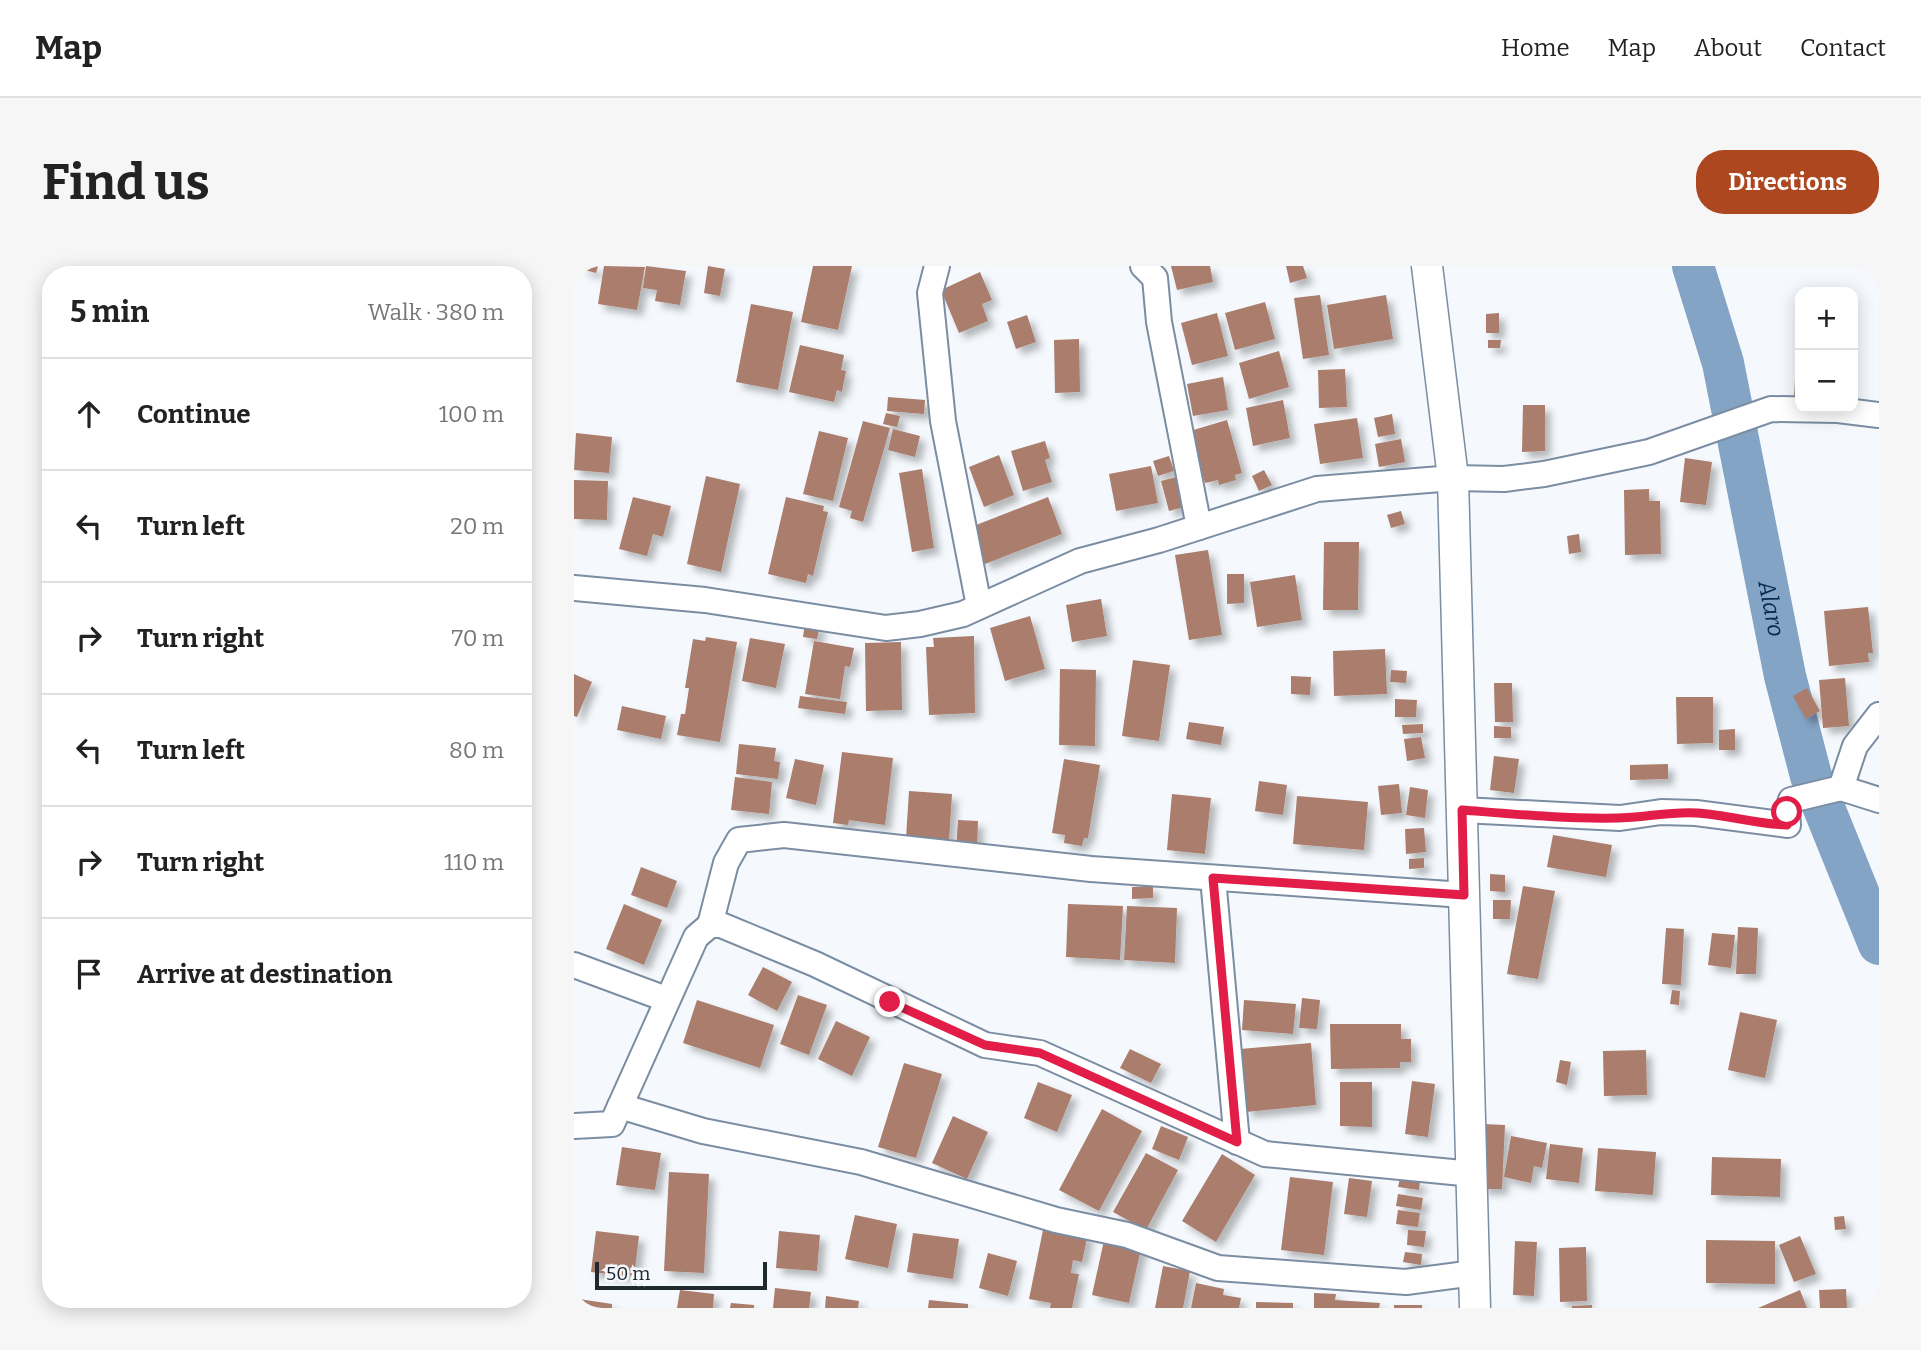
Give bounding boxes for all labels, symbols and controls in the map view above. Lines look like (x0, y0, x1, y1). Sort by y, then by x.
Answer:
text: Map (35, 28, 102, 68)
text: Home (1501, 34, 1570, 62)
text: Map (1608, 34, 1656, 62)
text: About (1694, 34, 1762, 62)
text: Contact (1800, 34, 1886, 62)
button: Directions (1696, 150, 1879, 214)
text: Find us (42, 153, 210, 212)
map controls (1795, 287, 1858, 413)
button: + (1795, 287, 1858, 350)
text: 5 min (70, 294, 149, 330)
text: Walk · 380 m (368, 298, 504, 326)
button: − (1795, 350, 1858, 413)
icon: ahead (70, 395, 108, 433)
text: Continue (137, 399, 251, 430)
text: 100 m (439, 400, 504, 428)
icon: left (70, 507, 108, 545)
text: Turn left (137, 511, 245, 542)
text: 20 m (450, 512, 504, 540)
water label: Alaro (1752, 577, 1791, 639)
icon: right (70, 619, 108, 657)
text: Turn right (137, 623, 264, 654)
text: 70 m (452, 624, 504, 652)
icon: left (70, 731, 108, 769)
text: Turn left (137, 735, 245, 766)
text: 80 m (449, 736, 504, 764)
route start (1771, 796, 1802, 827)
icon: right (70, 843, 108, 881)
text: Turn right (137, 847, 264, 878)
text: 110 m (444, 848, 504, 876)
icon: arrive (70, 955, 108, 993)
text: Arrive at destination (137, 959, 392, 990)
route end (874, 986, 905, 1017)
scale bar (595, 1259, 766, 1291)
text: 50 m (606, 1262, 650, 1285)

